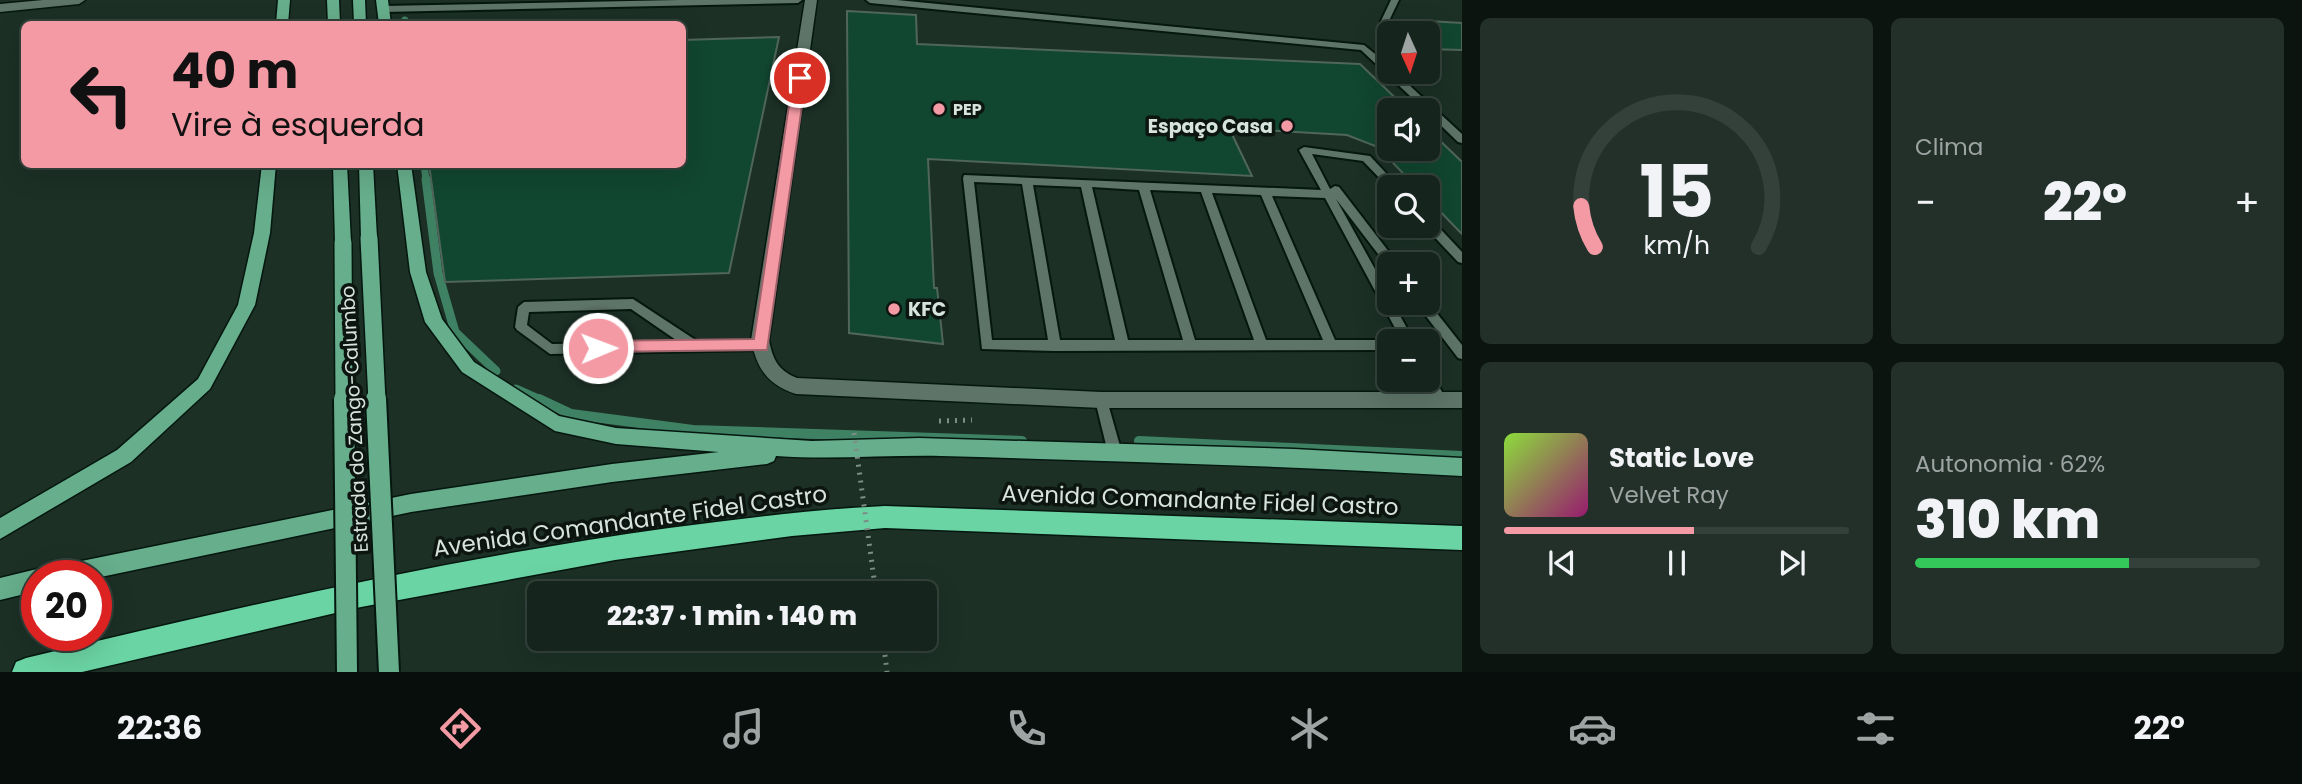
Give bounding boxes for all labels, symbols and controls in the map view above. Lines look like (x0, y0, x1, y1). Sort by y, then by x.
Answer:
north arrow (1377, 21, 1440, 84)
map controls (1377, 21, 1440, 392)
text: 40 m (171, 37, 298, 105)
pin (770, 48, 830, 108)
icon: left (56, 49, 147, 140)
icon: arrive (781, 59, 819, 97)
place label: PEP (953, 98, 982, 121)
button: sound (1377, 98, 1440, 161)
marker: PEP (931, 101, 947, 117)
text: Vire à esquerda (171, 102, 425, 147)
place label: Espaço Casa (1148, 113, 1273, 140)
marker: Espaço Casa (1279, 118, 1295, 134)
text: Clima (1915, 131, 1983, 163)
text: 15 (1639, 141, 1714, 242)
text: 22° (2043, 166, 2127, 239)
button: search (1377, 175, 1440, 238)
text: − (1915, 176, 1936, 229)
text: + (2234, 176, 2260, 229)
text: km/h (1643, 228, 1710, 263)
button: + (1377, 252, 1440, 315)
street label: Estrada do Zango-Calumbo (334, 285, 375, 553)
place label: KFC (908, 296, 946, 323)
marker: KFC (886, 301, 902, 317)
position arrow (561, 311, 635, 385)
button: − (1377, 329, 1440, 392)
text: Static Love (1609, 440, 1754, 476)
text: Autonomia · 62% (1915, 448, 2105, 480)
street label: Avenida Comandante Fidel Castro (1001, 477, 1399, 523)
street label: Avenida Comandante Fidel Castro (431, 478, 829, 564)
text: Velvet Ray (1609, 479, 1729, 511)
text: 310 km (1915, 483, 2100, 556)
icon: previous (1543, 544, 1581, 582)
icon: pause (1658, 544, 1696, 582)
icon: next (1773, 544, 1811, 582)
speed limit sign: 20 (21, 560, 112, 651)
text: 22:37 · 1 min · 140 m (607, 598, 857, 634)
icon: directions (436, 704, 485, 753)
icon: music (719, 704, 768, 753)
icon: phone (1002, 704, 1051, 753)
icon: climate (1285, 704, 1334, 753)
icon: car (1568, 704, 1617, 753)
icon: filters (1851, 704, 1900, 753)
text: 22:36 (117, 705, 202, 750)
text: 22° (2134, 705, 2185, 750)

